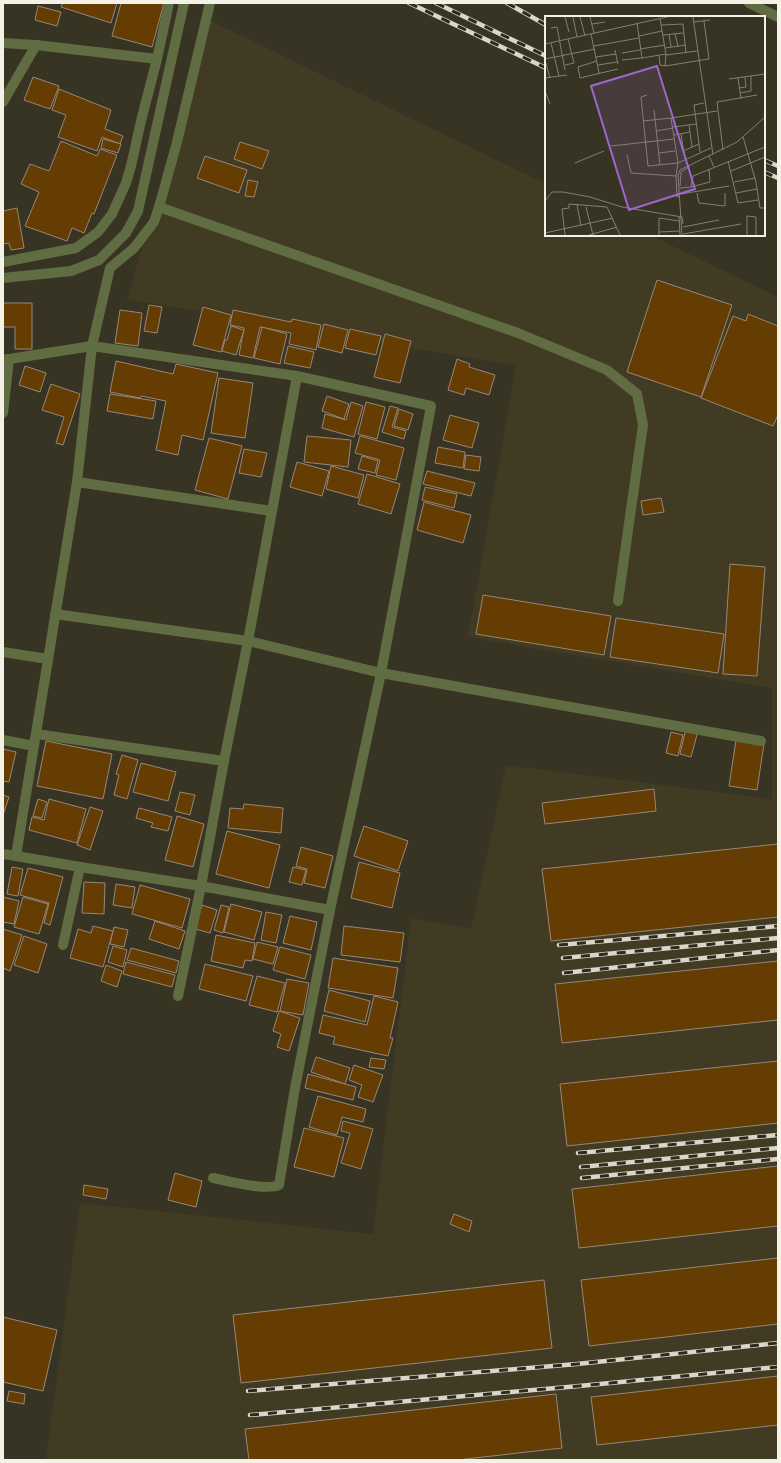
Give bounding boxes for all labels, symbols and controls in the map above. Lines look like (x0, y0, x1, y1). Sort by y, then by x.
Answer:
inset map (545, 16, 765, 236)

